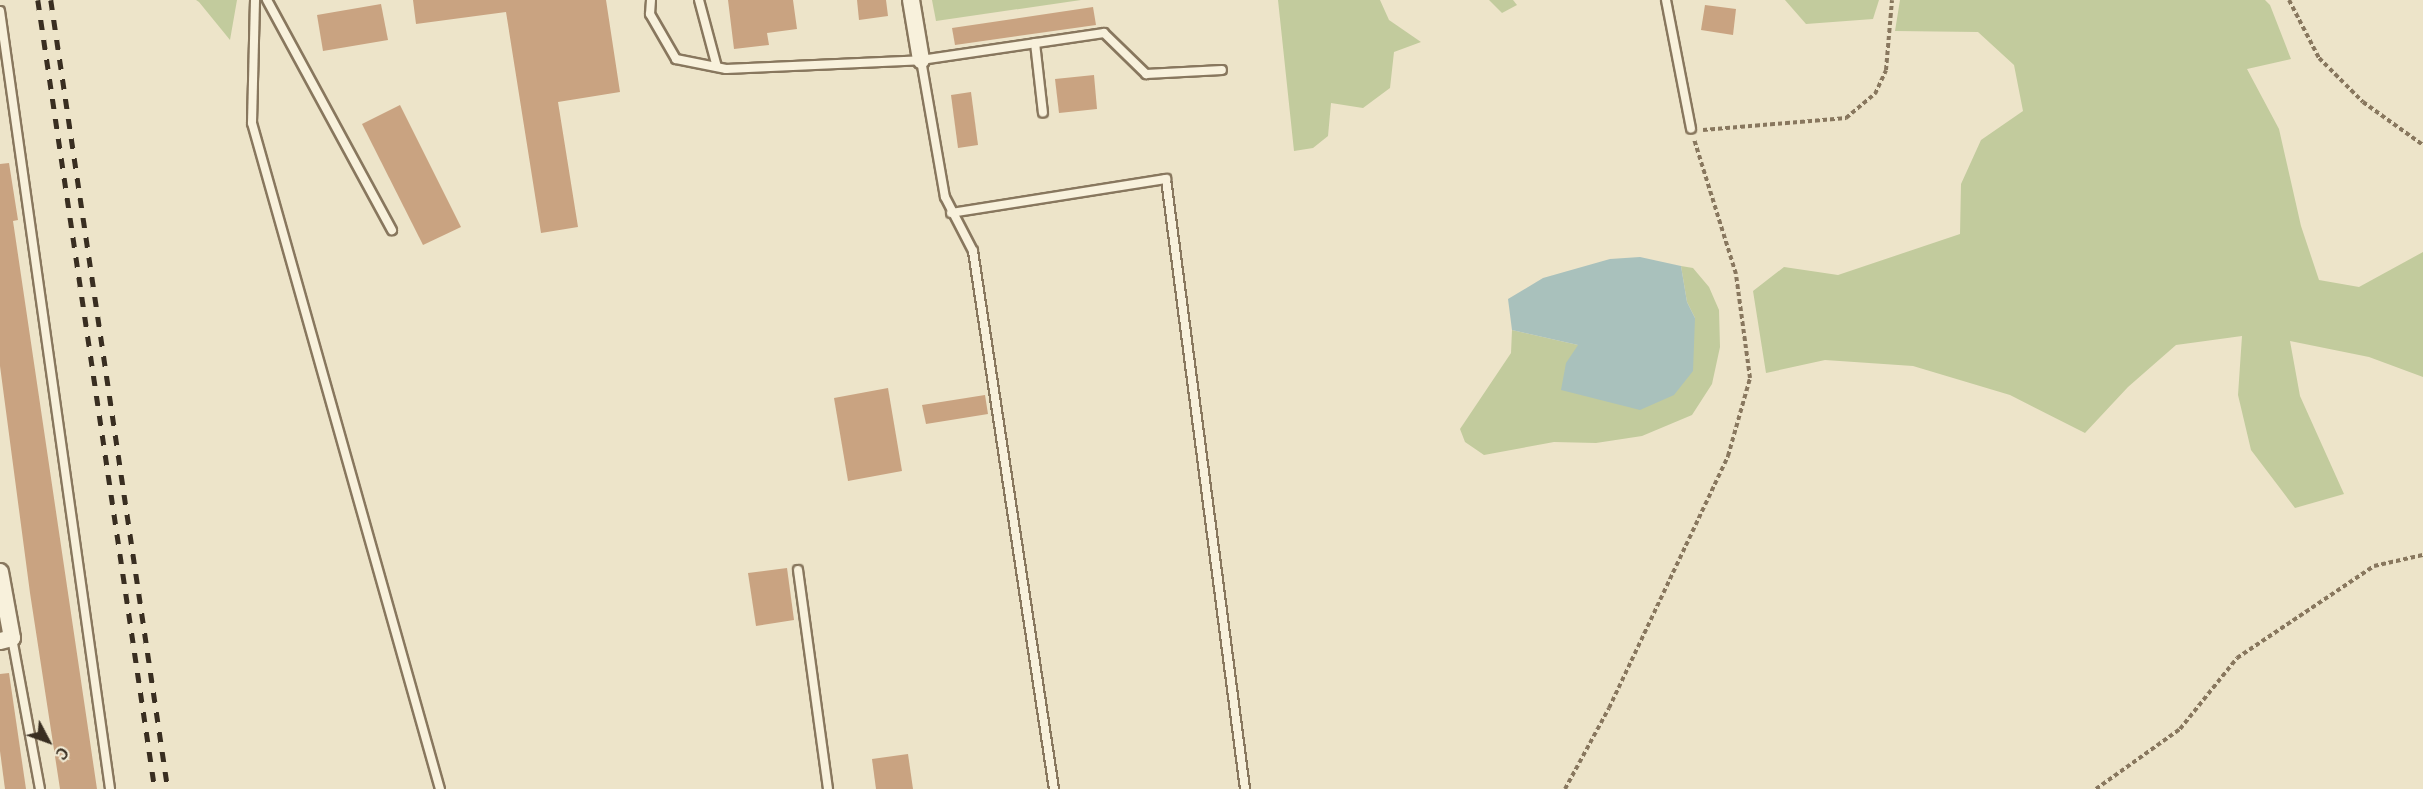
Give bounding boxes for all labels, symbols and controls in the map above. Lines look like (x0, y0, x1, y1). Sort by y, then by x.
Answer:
north arrow (18, 711, 78, 771)
text: С (51, 743, 72, 763)

